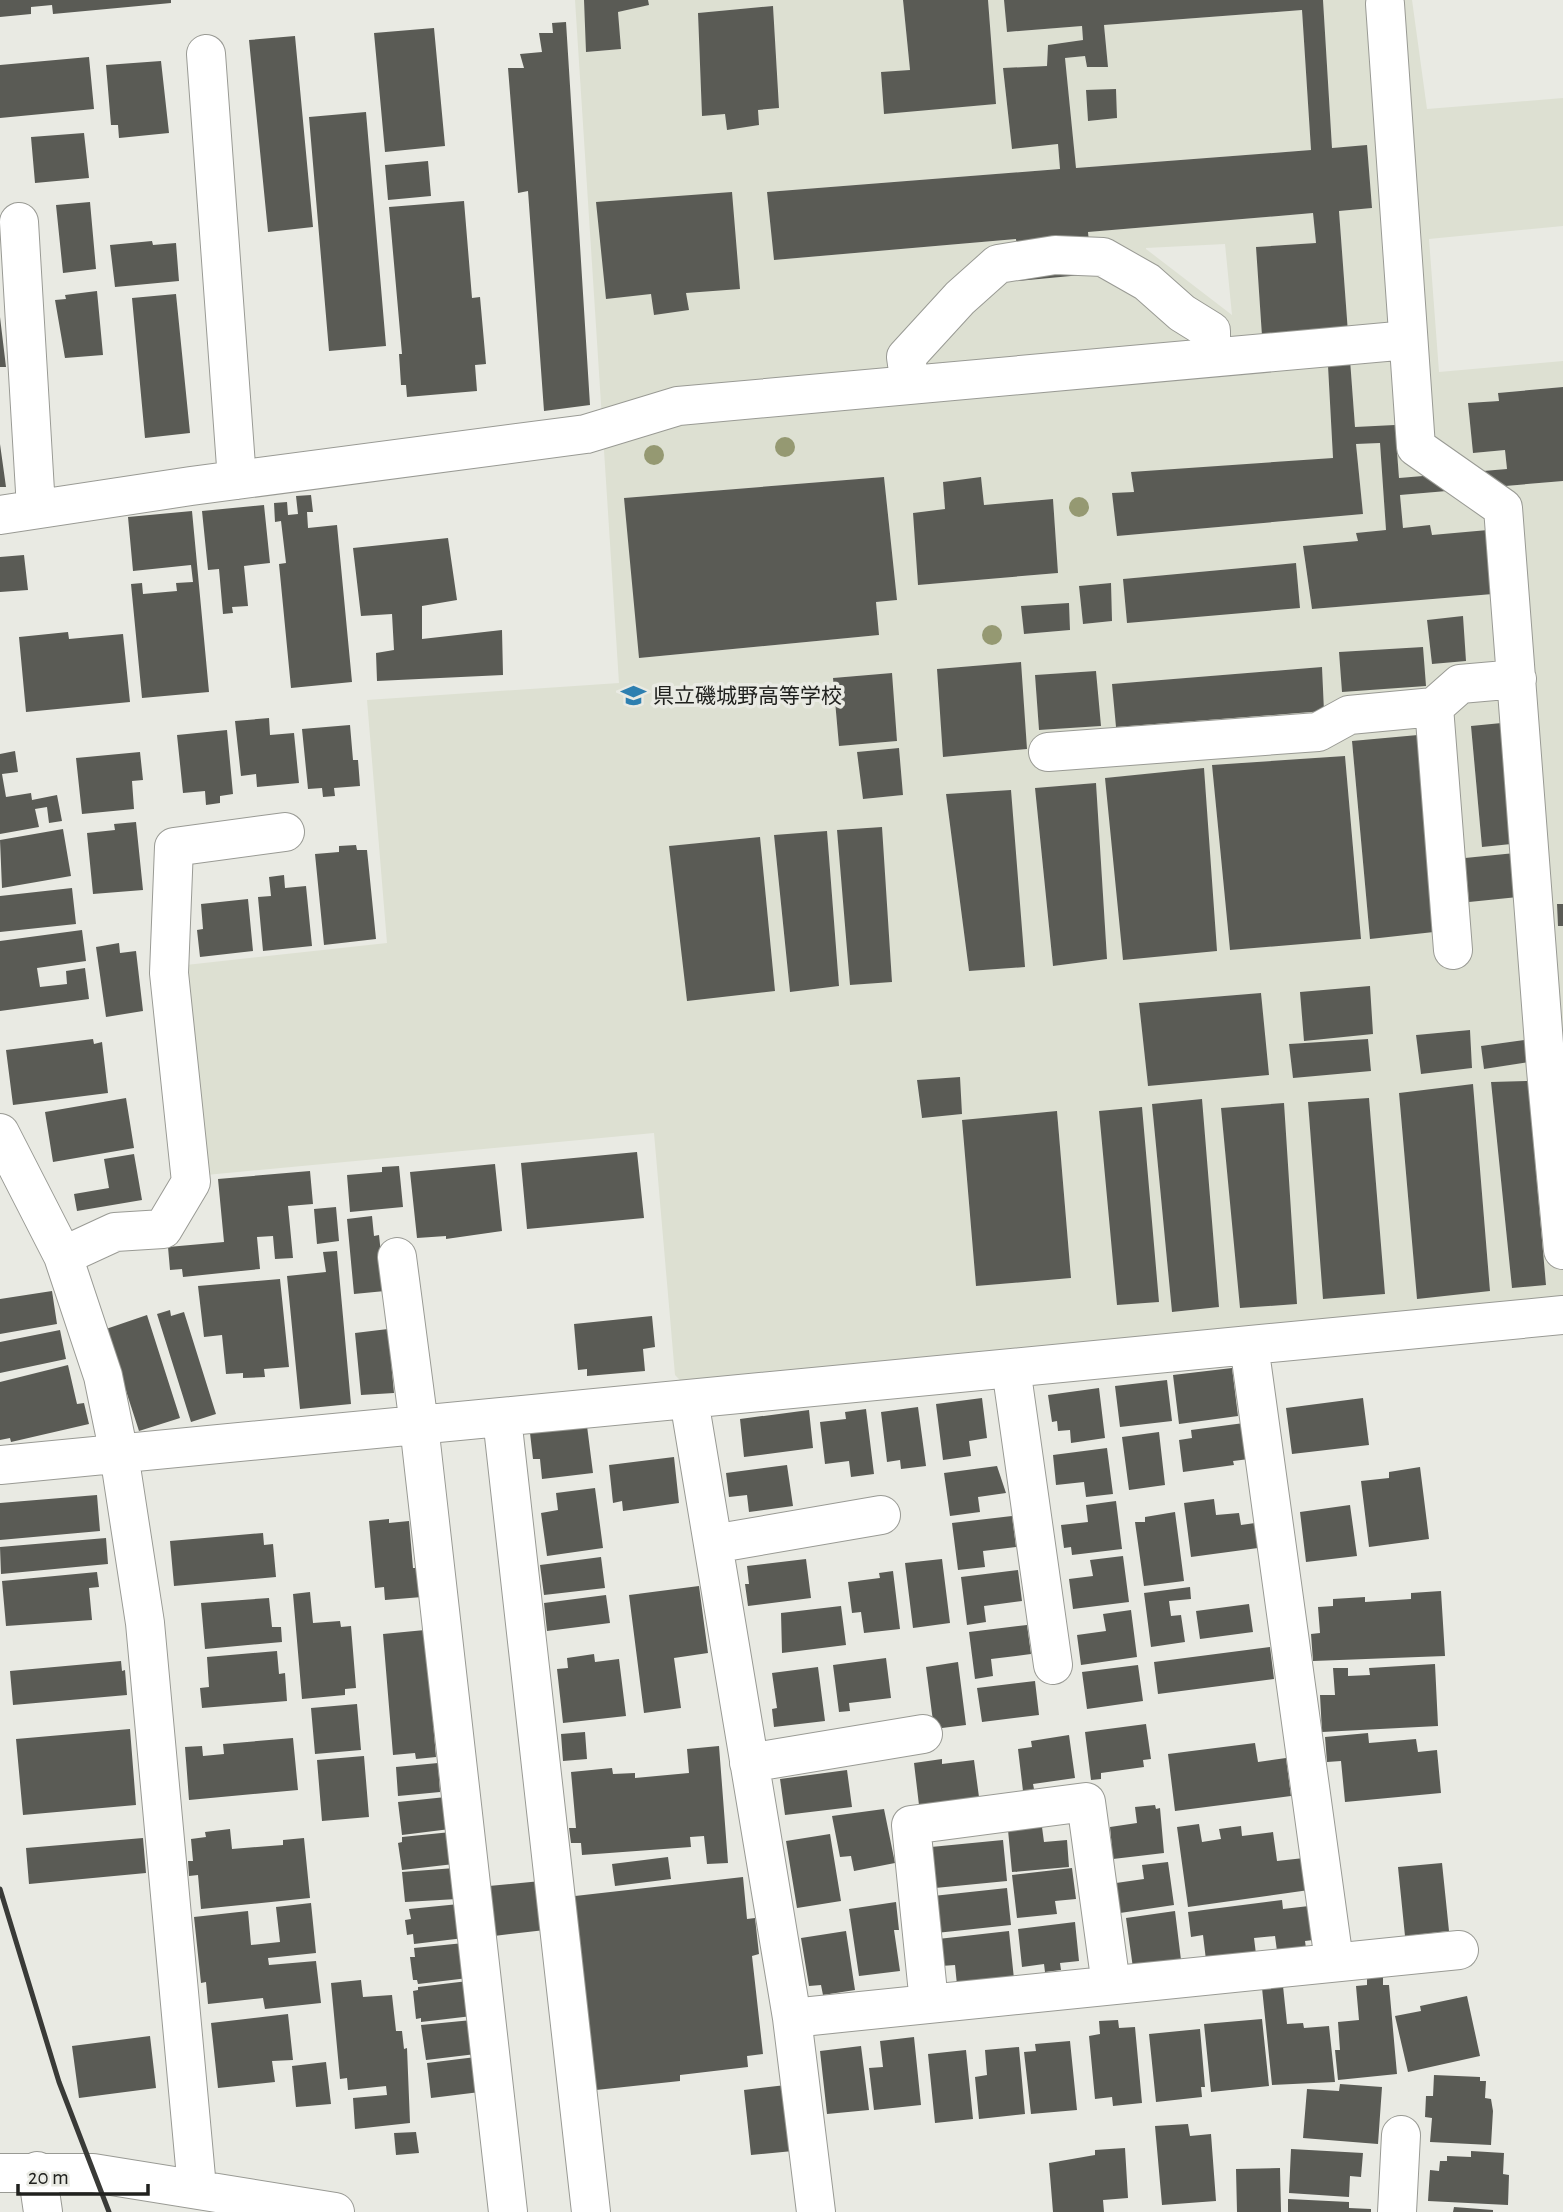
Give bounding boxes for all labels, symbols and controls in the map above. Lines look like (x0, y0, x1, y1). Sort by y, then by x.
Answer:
school or university icon: 県立磯城野高等学校 (619, 682, 647, 710)
place label: 県立磯城野高等学校 (653, 685, 842, 707)
scale bar (18, 2152, 147, 2196)
text: 20 m (28, 2167, 69, 2188)

